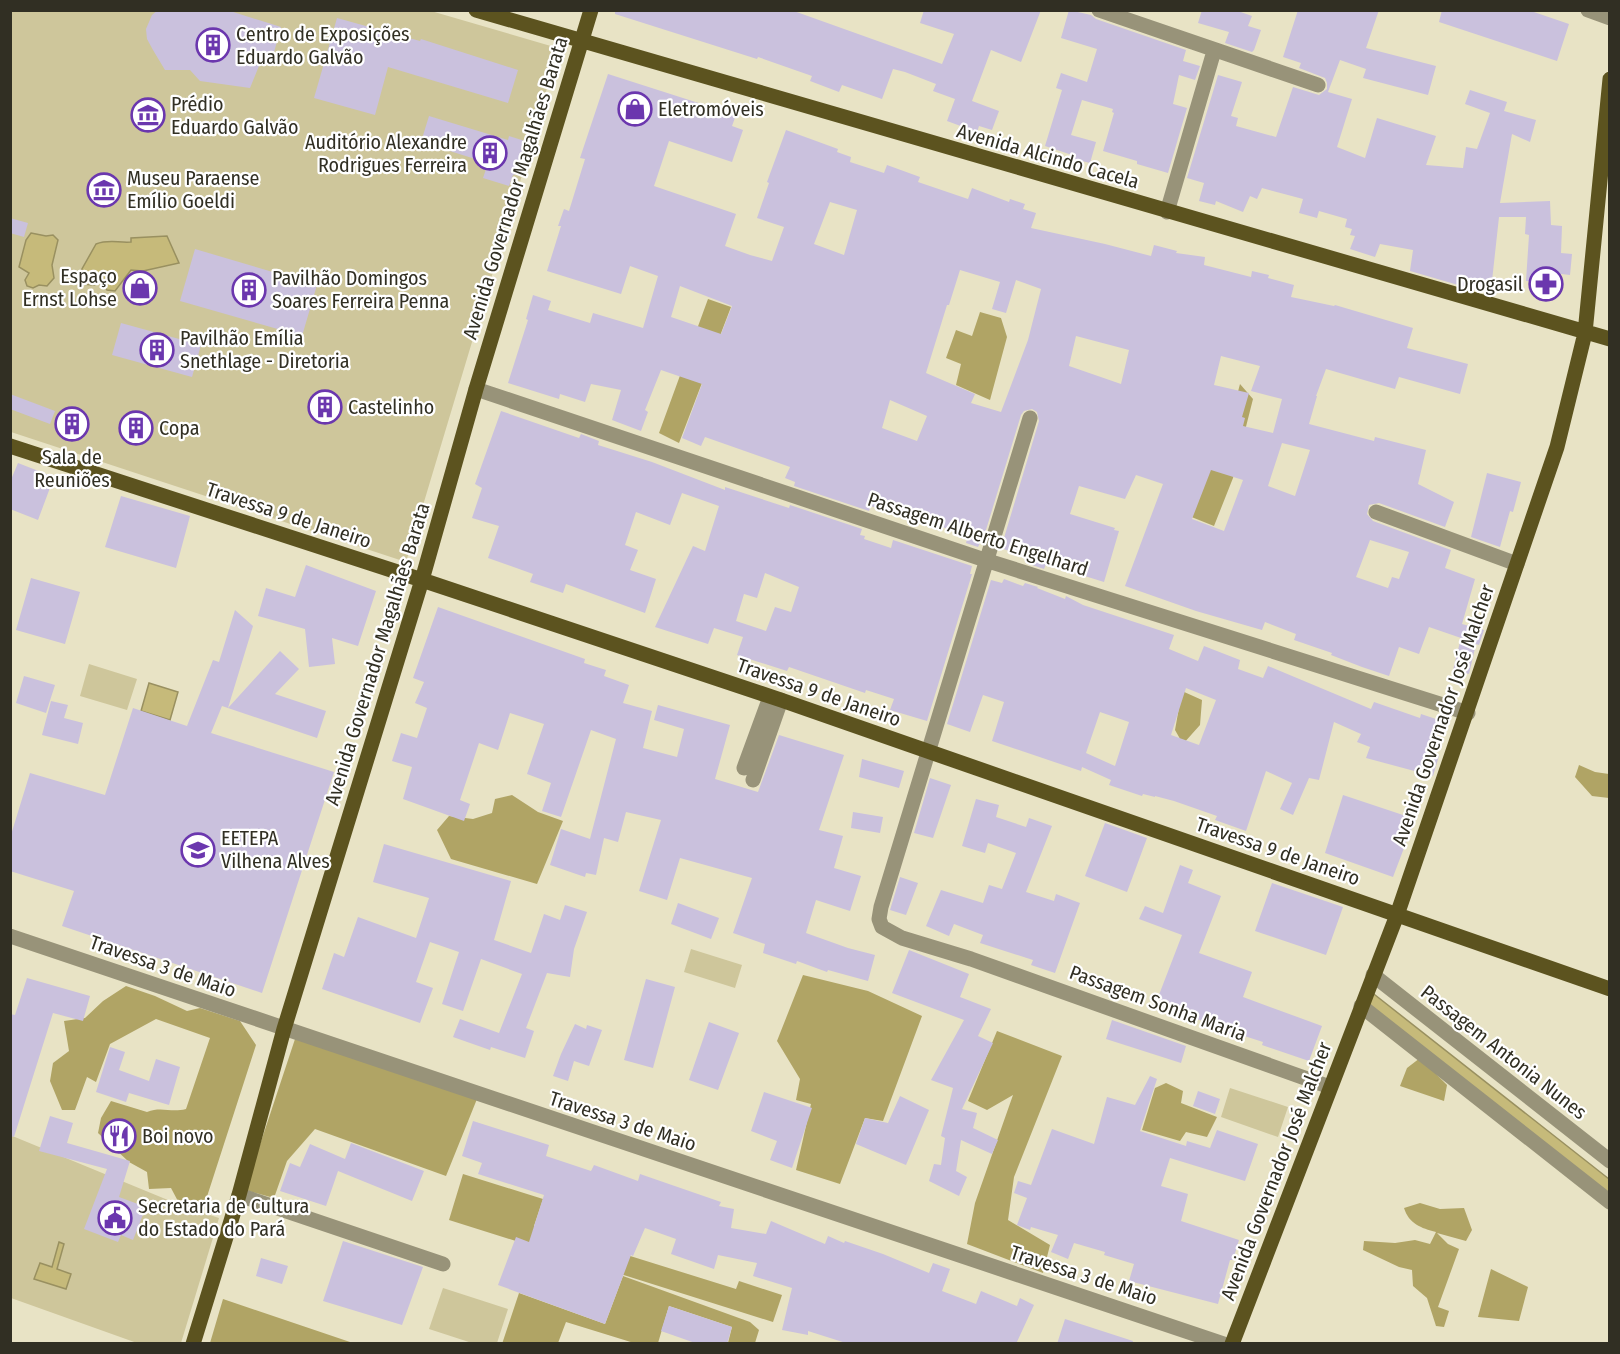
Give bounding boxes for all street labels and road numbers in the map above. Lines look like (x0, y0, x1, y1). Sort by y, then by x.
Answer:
street label: Avenida Governador Magalhães Barata (457, 34, 573, 342)
street label: Avenida Alcindo Cacela (954, 118, 1142, 194)
street label: Travessa 9 de Janeiro (204, 477, 374, 553)
street label: Passagem Alberto Engelhard (865, 487, 1091, 581)
street label: Avenida Governador Magalhães Barata (319, 500, 435, 808)
street label: Avenida Governador José Malcher (1387, 581, 1499, 849)
street label: Travessa 9 de Janeiro (734, 653, 904, 731)
street label: Travessa 9 de Janeiro (1193, 812, 1363, 890)
street label: Travessa 3 de Maio (87, 930, 239, 1002)
street label: Passagem Sonha Maria (1066, 960, 1250, 1046)
street label: Passagem Antonia Nunes (1416, 980, 1592, 1124)
street label: Avenida Governador José Malcher (1216, 1038, 1336, 1304)
street label: Travessa 3 de Maio (547, 1086, 699, 1156)
street label: Travessa 3 de Maio (1008, 1240, 1160, 1310)

